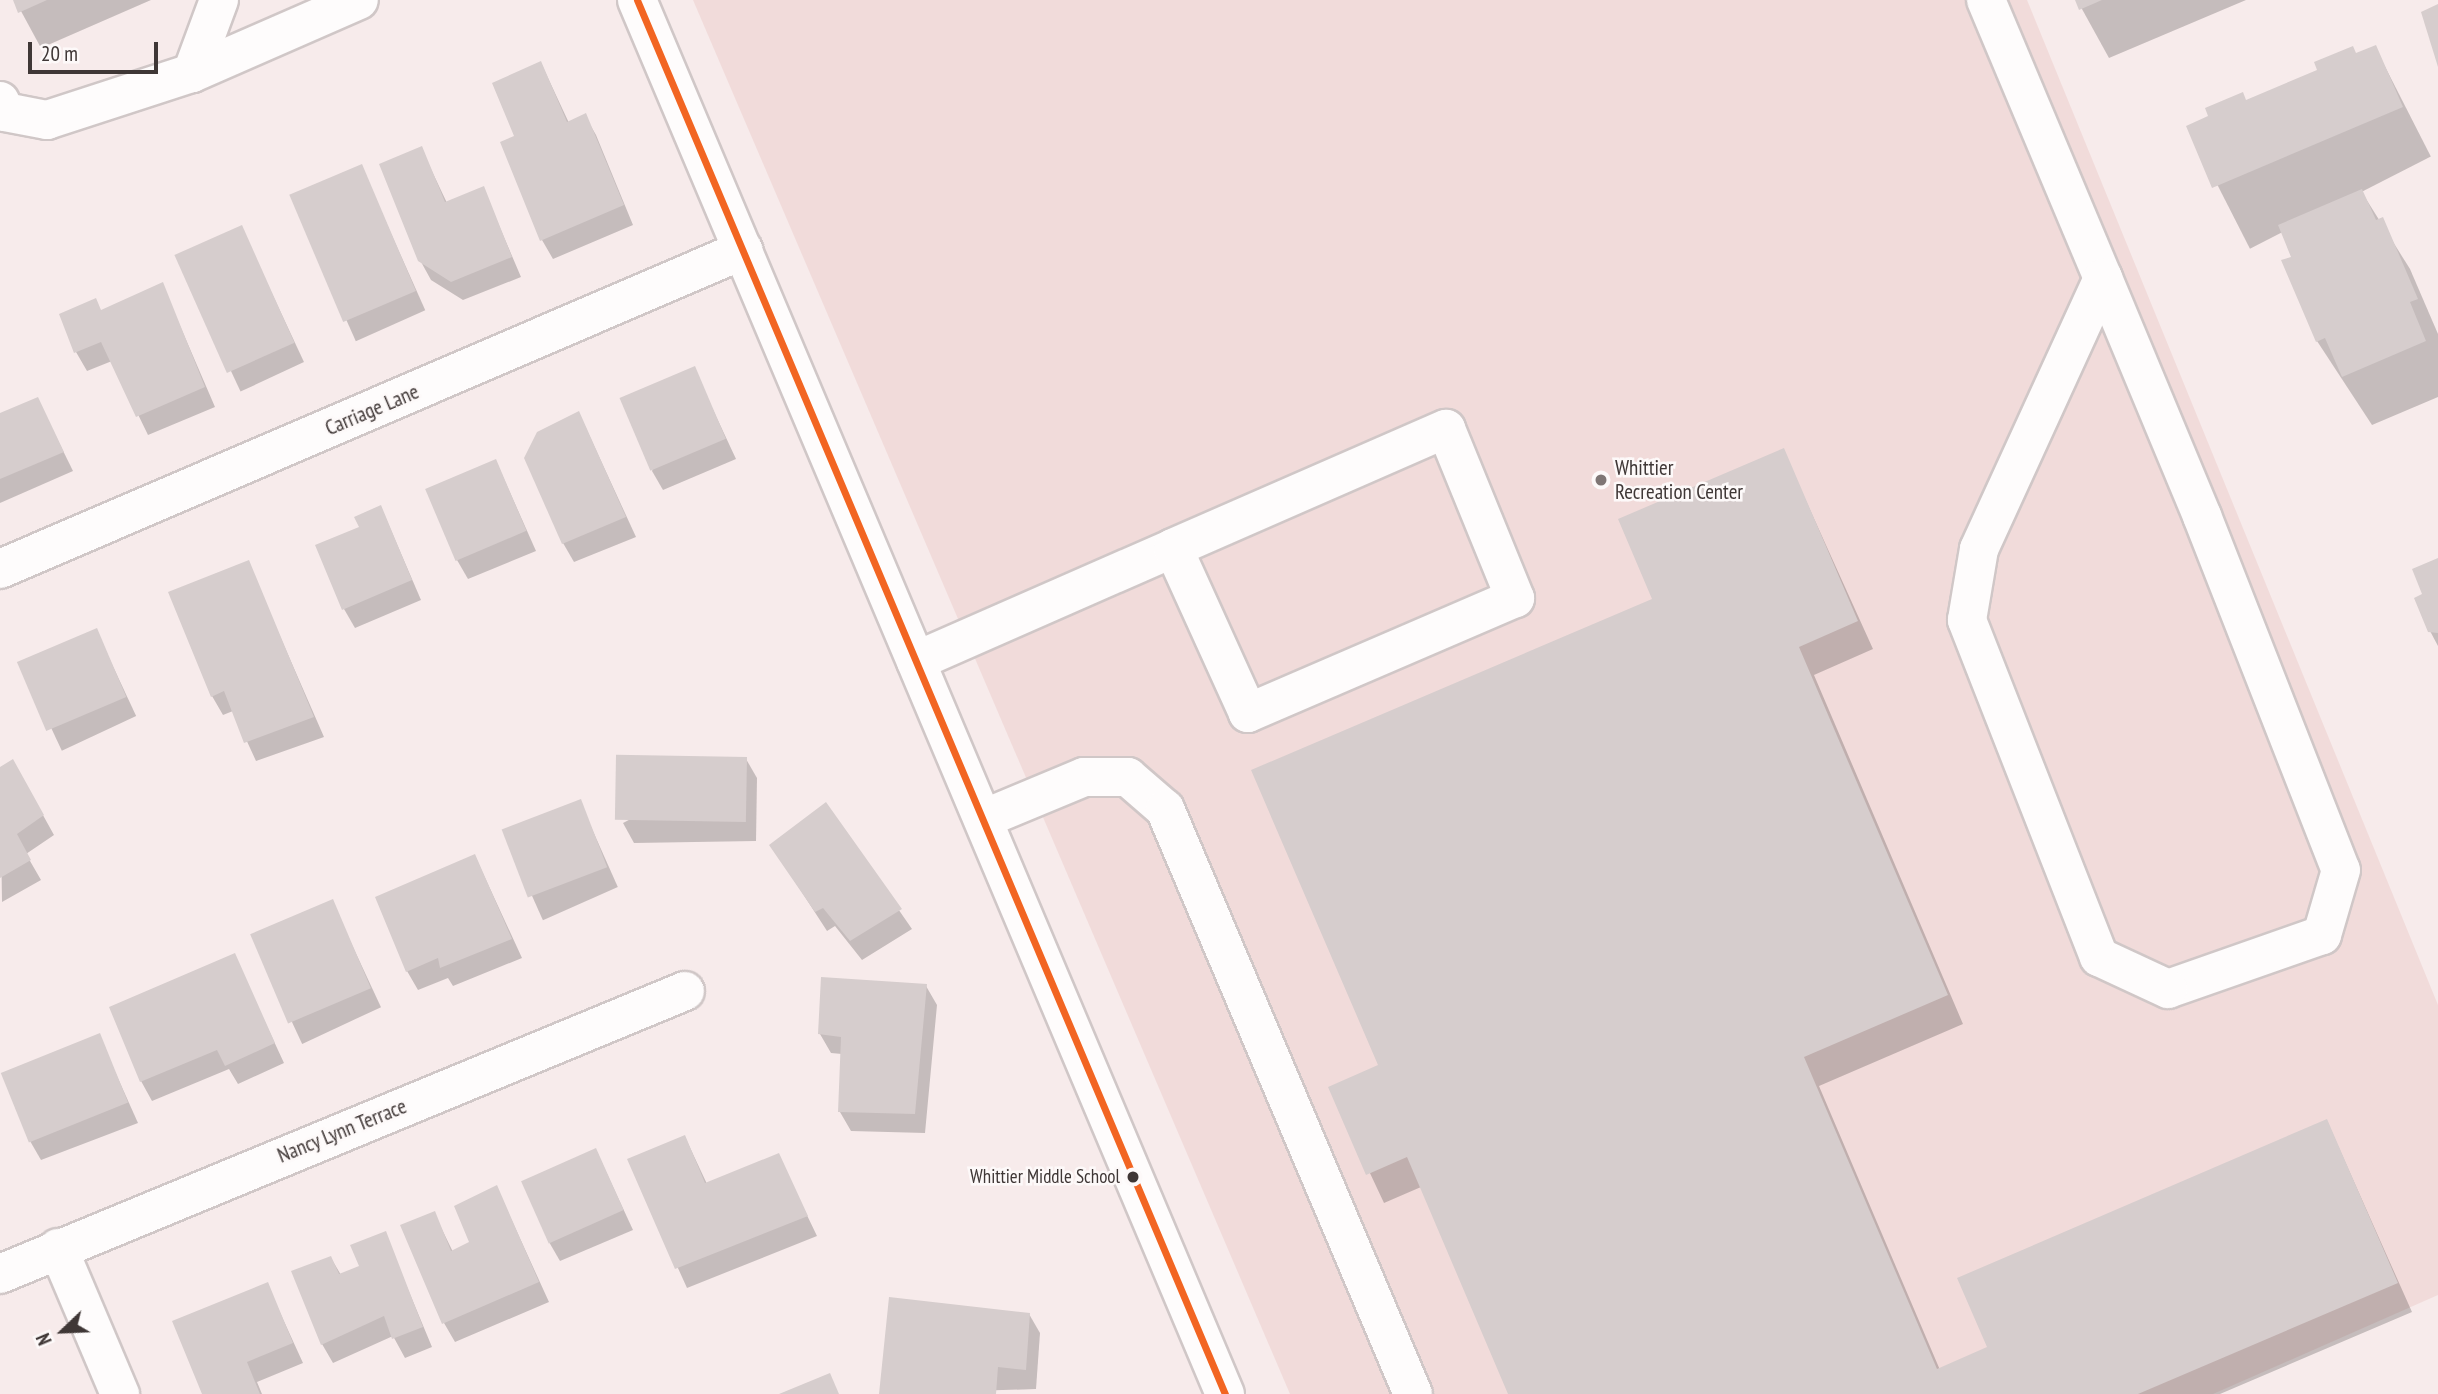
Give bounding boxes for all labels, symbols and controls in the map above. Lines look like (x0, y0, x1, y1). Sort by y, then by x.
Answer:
scale bar (32, 28, 161, 72)
text: 20 m (41, 40, 78, 67)
street label: Carriage Lane (321, 379, 423, 441)
place label: Whittier Recreation Center (1615, 455, 1743, 505)
marker: Whittier Recreation Center (1593, 472, 1609, 488)
street label: Nancy Lynn Terrace (273, 1093, 411, 1169)
place label: Whittier Middle School (970, 1166, 1120, 1188)
marker: Whittier Middle School (1126, 1170, 1140, 1184)
north arrow (28, 1296, 98, 1366)
text: N (31, 1330, 57, 1349)

